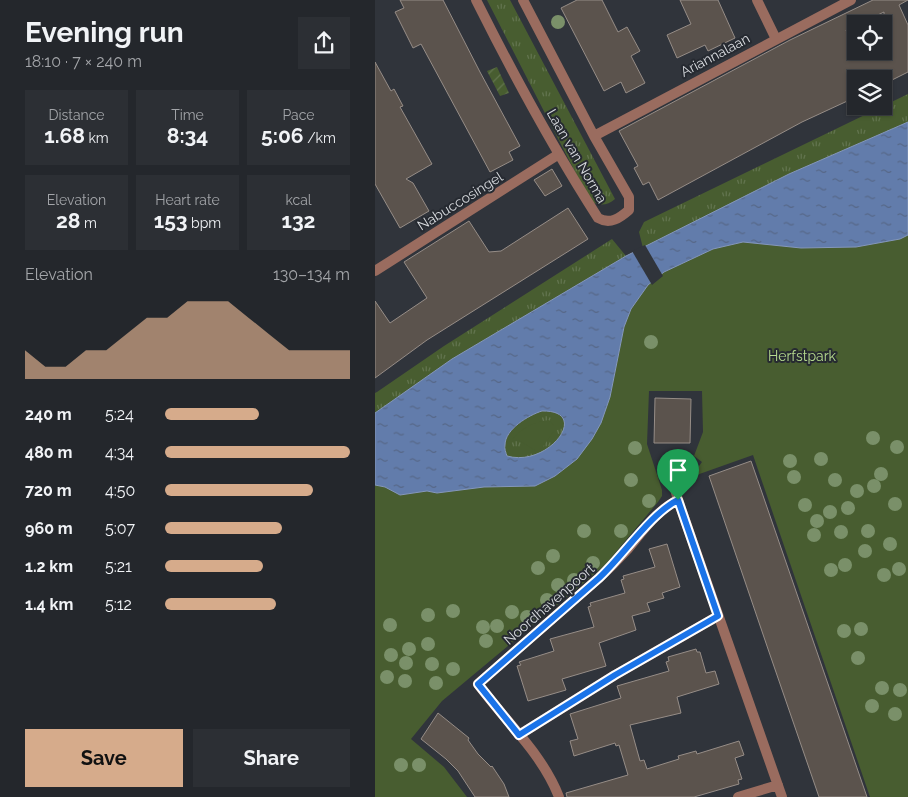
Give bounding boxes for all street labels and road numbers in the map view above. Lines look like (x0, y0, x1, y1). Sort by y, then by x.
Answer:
street label: Ariannalaan (678, 30, 752, 80)
street label: Laan van Norma (544, 106, 610, 206)
street label: Nabuccosingel (414, 168, 506, 234)
street label: Noordhavenpoort (500, 560, 598, 648)

